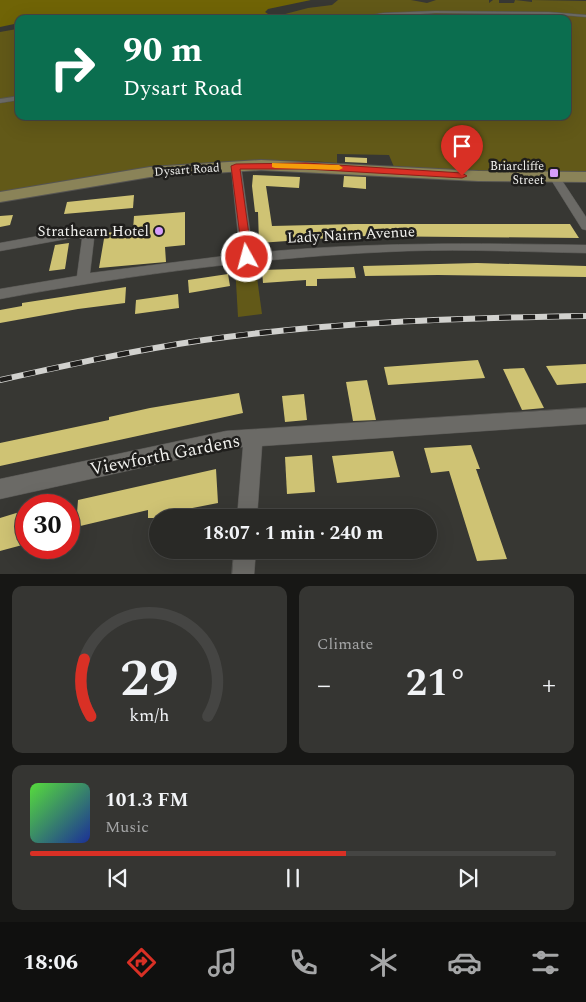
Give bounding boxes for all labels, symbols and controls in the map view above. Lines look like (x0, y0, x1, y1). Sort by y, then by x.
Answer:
text: 90 m (123, 24, 203, 77)
icon: right (40, 35, 105, 100)
text: Dysart Road (123, 72, 243, 105)
pin (441, 125, 483, 176)
icon: arrive (448, 132, 476, 160)
place label: Briarcliffe Street (490, 157, 544, 190)
street label: Dysart Road (154, 158, 221, 182)
marker: Briarcliffe Street (548, 167, 560, 179)
place label: Strathearn Hotel (38, 220, 149, 243)
street label: Lady Nairn Avenue (287, 220, 415, 250)
marker: Strathearn Hotel (153, 225, 165, 237)
position arrow (220, 230, 272, 282)
street label: Viewforth Gardens (88, 427, 242, 483)
speed limit sign: 30 (15, 494, 80, 559)
text: 18:07 · 1 min · 240 m (203, 519, 383, 548)
text: Climate (317, 632, 373, 656)
text: 29 (120, 640, 179, 719)
text: 21° (406, 655, 467, 713)
text: − (317, 664, 331, 707)
text: + (542, 664, 556, 707)
text: km/h (129, 702, 170, 729)
text: 101.3 FM (105, 786, 188, 815)
text: Music (105, 815, 149, 839)
icon: previous (104, 864, 132, 892)
icon: pause (279, 864, 307, 892)
icon: next (454, 864, 482, 892)
icon: directions (124, 945, 159, 980)
icon: music (205, 945, 240, 980)
icon: phone (286, 945, 321, 980)
icon: climate (366, 945, 401, 980)
icon: car (447, 945, 482, 980)
icon: filters (528, 945, 563, 980)
text: 18:06 (23, 946, 78, 979)

